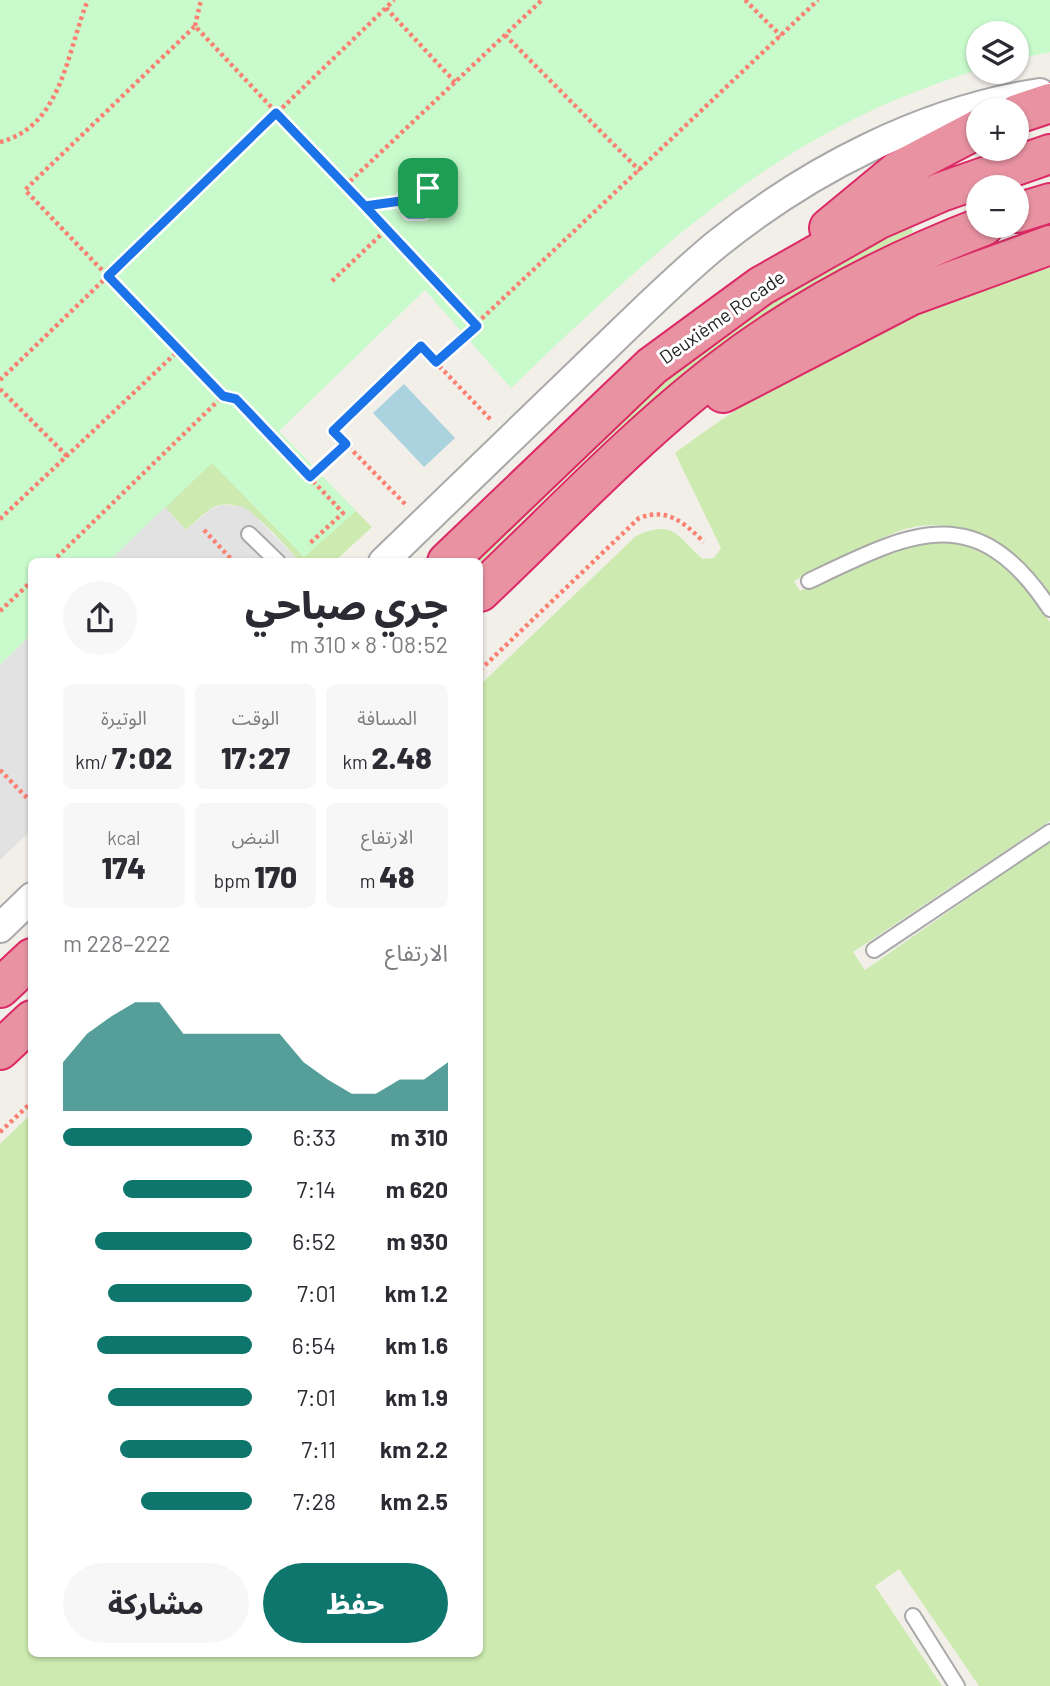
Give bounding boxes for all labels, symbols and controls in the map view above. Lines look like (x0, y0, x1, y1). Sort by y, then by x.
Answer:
map controls (966, 21, 1029, 238)
button: layers (966, 21, 1029, 84)
button: + (966, 98, 1029, 161)
pin (398, 158, 458, 218)
icon: arrive (409, 169, 447, 207)
button: − (966, 175, 1029, 238)
street label: Deuxième Rocade (655, 265, 789, 368)
button: share (63, 581, 137, 655)
text: جري صباحي (245, 581, 448, 627)
text: 08:52 · 8 × 310 m (290, 630, 448, 658)
text: الوتيرة (101, 706, 147, 729)
text: الوقت (232, 706, 279, 729)
text: المسافة (357, 706, 417, 729)
text: 7:02 (112, 739, 172, 775)
text: 17:27 (221, 739, 290, 775)
text: 2.48 (372, 739, 432, 775)
text: /km (75, 750, 112, 773)
text: km (343, 750, 372, 773)
text: النبض (231, 825, 280, 848)
text: الارتفاع (361, 825, 413, 848)
text: kcal (107, 826, 140, 849)
text: 174 (102, 849, 146, 885)
text: 170 (254, 858, 297, 894)
text: 48 (379, 858, 415, 894)
text: bpm (214, 869, 254, 892)
text: m (360, 869, 379, 892)
text: 222–228 m (63, 929, 171, 957)
text: الارتفاع (385, 938, 448, 966)
text: 6:33 (293, 1123, 336, 1151)
text: 310 m (391, 1123, 448, 1151)
text: 7:14 (297, 1175, 336, 1203)
text: 620 m (386, 1175, 448, 1203)
text: 6:52 (292, 1227, 336, 1255)
text: 930 m (386, 1227, 448, 1255)
text: 7:01 (297, 1279, 336, 1307)
text: 1.2 km (385, 1279, 448, 1307)
text: 6:54 (292, 1331, 336, 1359)
text: 1.6 km (385, 1331, 448, 1359)
text: 7:01 (297, 1383, 336, 1411)
text: 1.9 km (385, 1383, 448, 1411)
text: 7:11 (301, 1435, 336, 1463)
text: 2.2 km (380, 1435, 448, 1463)
text: 7:28 (293, 1487, 336, 1515)
text: 2.5 km (380, 1487, 448, 1515)
button: مشاركة (63, 1563, 249, 1643)
button: حفظ (263, 1563, 448, 1643)

